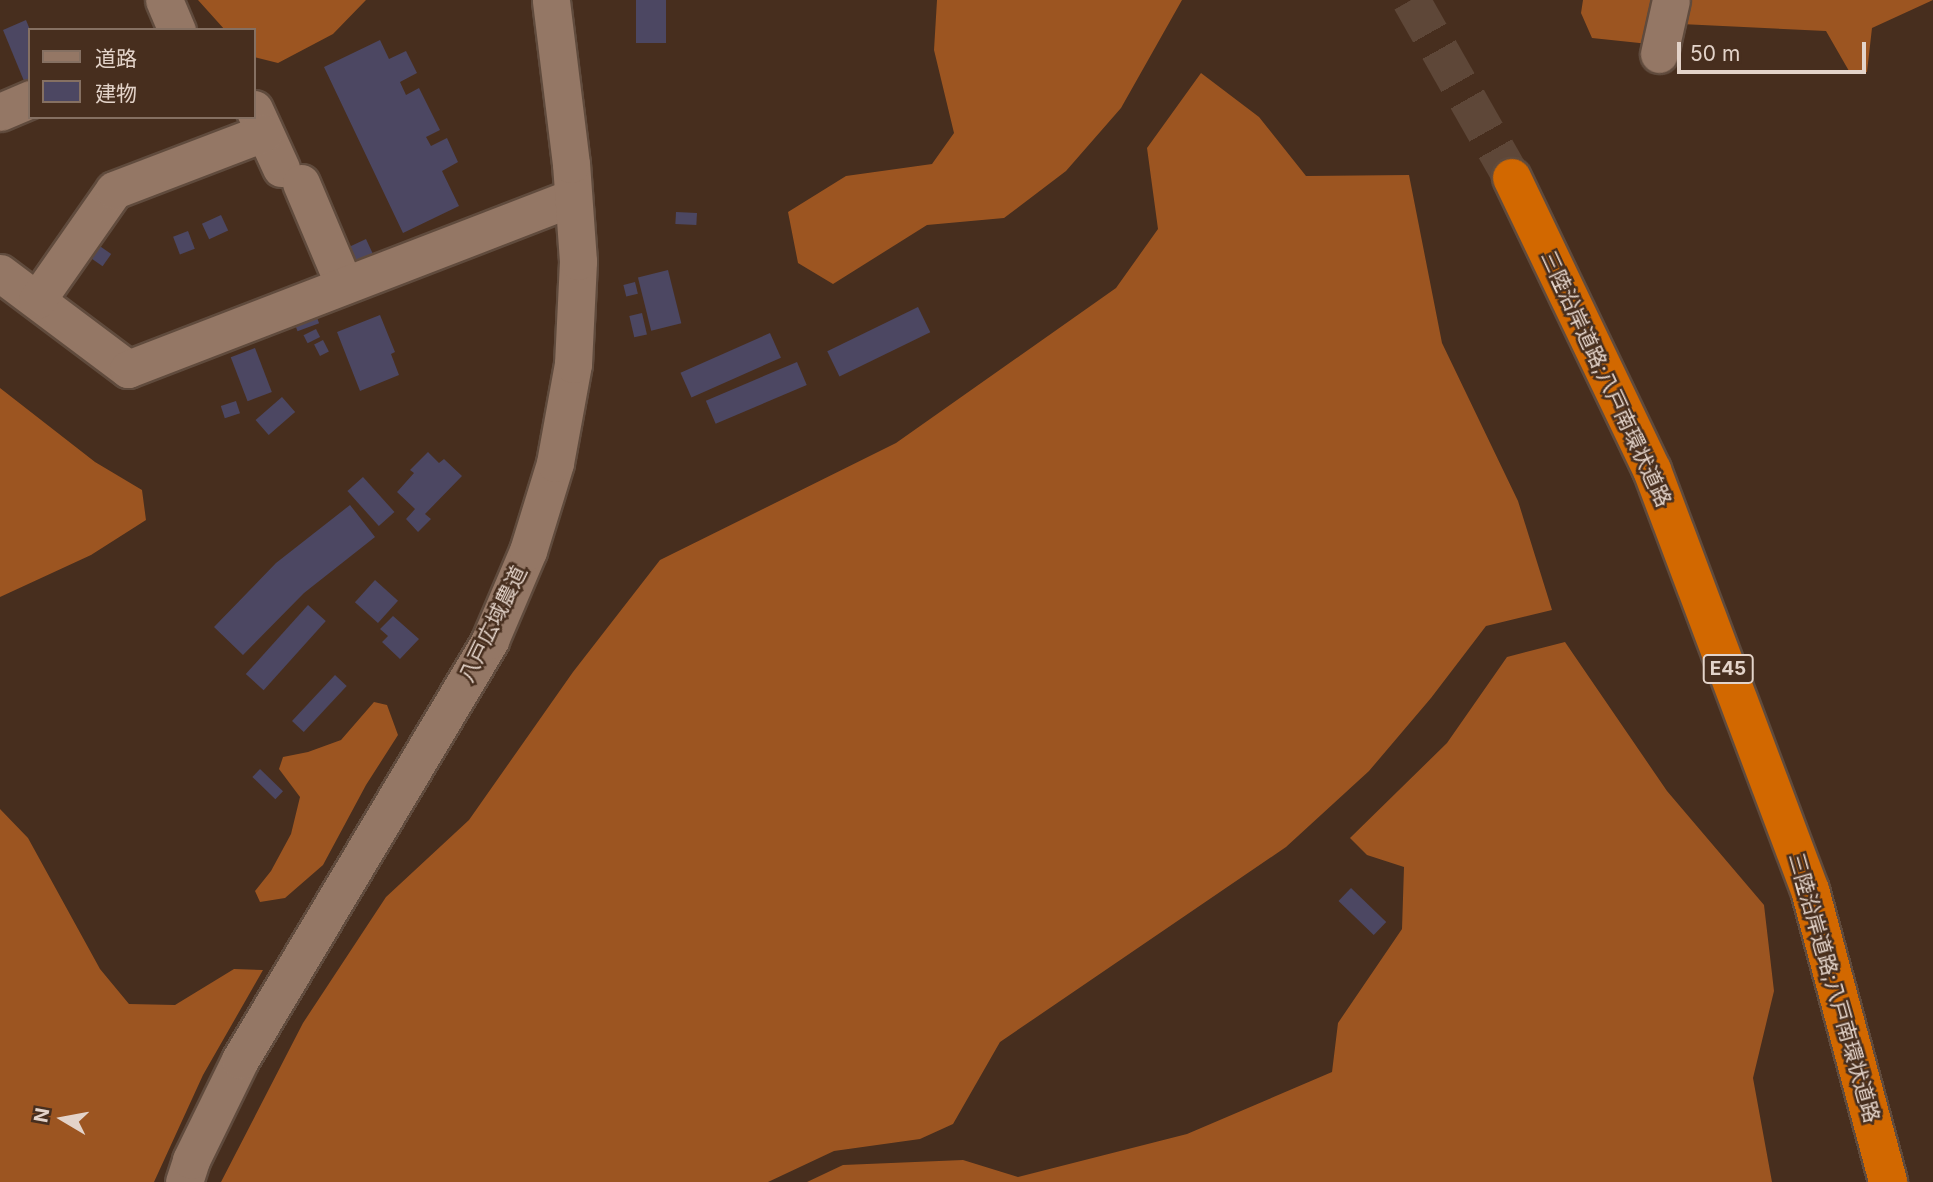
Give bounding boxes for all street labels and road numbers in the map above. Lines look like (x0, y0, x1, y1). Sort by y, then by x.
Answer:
street label: 三陸沿岸道路;八戸南環状道路 (1536, 247, 1676, 511)
street label: 八戸広域農道 (454, 562, 532, 686)
road number: E45 (1702, 654, 1754, 684)
street label: 三陸沿岸道路;八戸南環状道路 (1783, 850, 1885, 1126)

